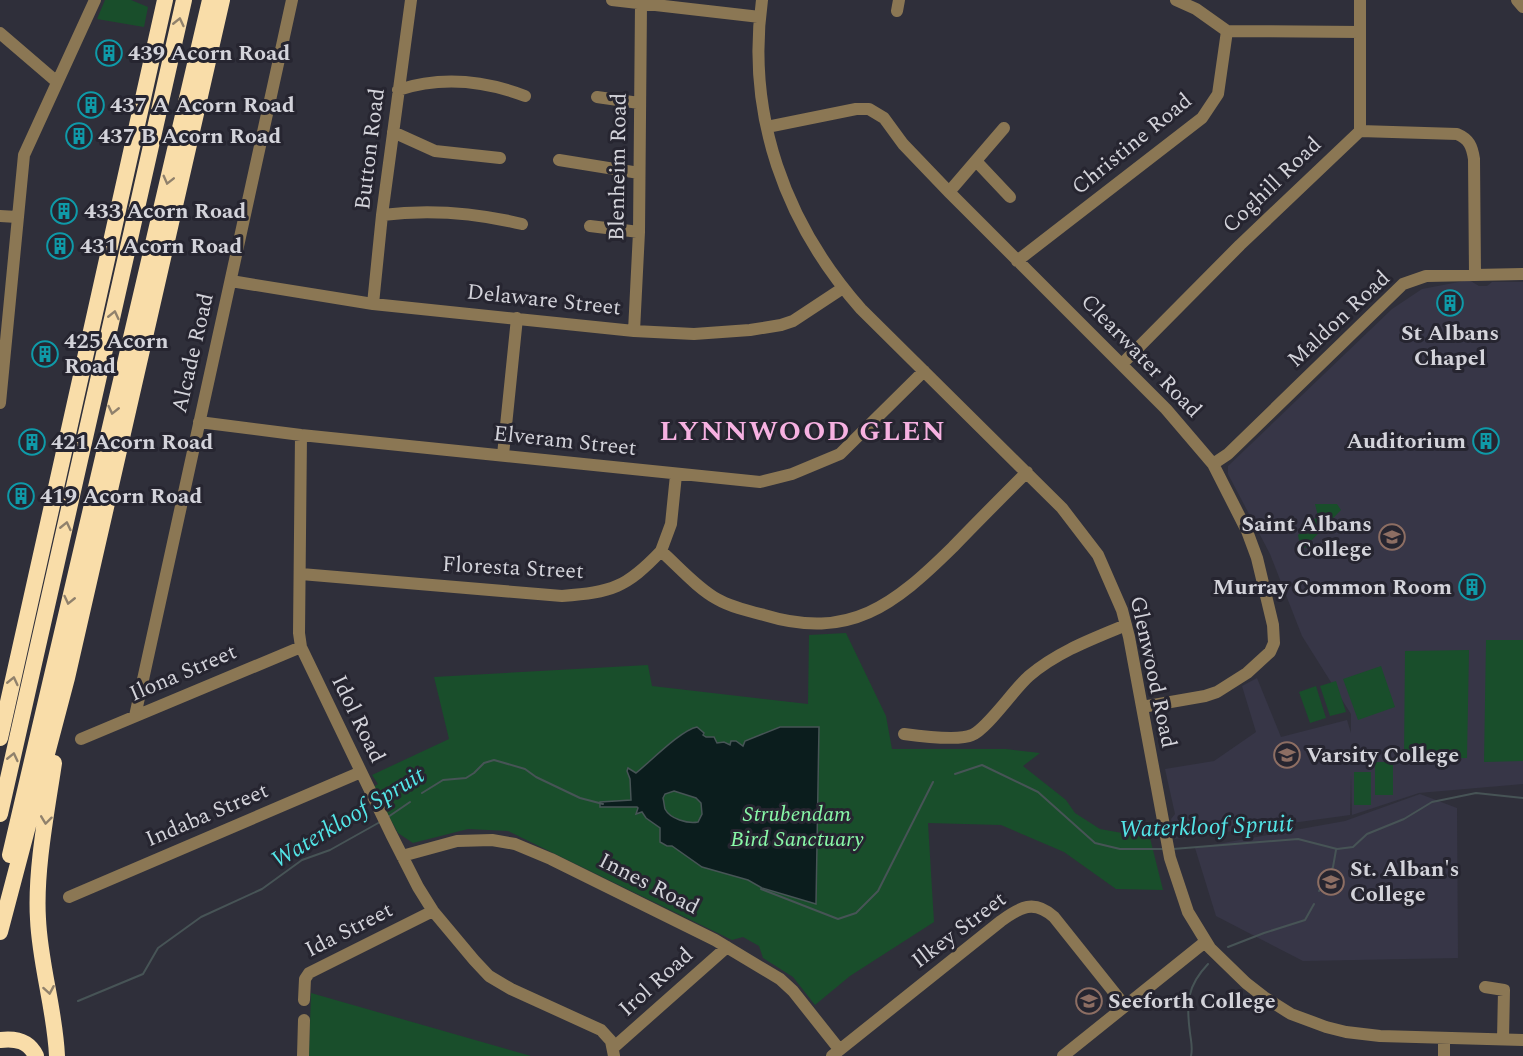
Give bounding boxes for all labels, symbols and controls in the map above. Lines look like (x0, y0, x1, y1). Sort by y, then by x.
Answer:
one-way arrow (171, 17, 184, 27)
place label: 439 Acorn Road (128, 37, 290, 70)
building icon: 439 Acorn Road (94, 38, 124, 68)
street label: Christine Road (1065, 85, 1199, 203)
street label: Button Road (346, 86, 394, 212)
place label: 437 A Acorn Road (110, 89, 295, 122)
building icon: 437 A Acorn Road (76, 90, 106, 120)
street label: Blenheim Road (600, 92, 636, 242)
place label: 437 B Acorn Road (98, 120, 281, 153)
building icon: 437 B Acorn Road (64, 121, 94, 151)
street label: Coghill Road (1215, 129, 1329, 241)
one-way arrow (162, 174, 175, 184)
place label: 433 Acorn Road (84, 195, 246, 228)
building icon: 433 Acorn Road (49, 196, 79, 226)
place label: 431 Acorn Road (80, 230, 242, 263)
building icon: 431 Acorn Road (45, 231, 75, 261)
street label: Maldon Road (1280, 263, 1398, 375)
street label: Delaware Street (465, 275, 623, 325)
street label: Clearwater Road (1073, 286, 1209, 426)
building icon: St Albans Chapel (1435, 288, 1465, 318)
street label: Alcade Road (163, 290, 223, 416)
one-way arrow (106, 310, 119, 320)
place label: St Albans Chapel (1401, 317, 1499, 375)
place label: 425 Acorn Road (64, 325, 169, 383)
building icon: 425 Acorn Road (30, 339, 60, 369)
one-way arrow (107, 405, 120, 415)
district label: LYNNWOOD GLEN (660, 410, 946, 453)
street label: Elveram Street (492, 417, 638, 465)
place label: Auditorium (1347, 425, 1466, 458)
place label: 421 Acorn Road (51, 426, 213, 459)
building icon: Auditorium (1471, 426, 1501, 456)
building icon: 421 Acorn Road (17, 427, 47, 457)
place label: 419 Acorn Road (40, 480, 202, 513)
building icon: 419 Acorn Road (6, 481, 36, 511)
place label: Saint Albans College (1241, 508, 1372, 566)
one-way arrow (58, 521, 71, 531)
school or university icon: Saint Albans College (1377, 522, 1407, 552)
street label: Floresta Street (441, 548, 585, 588)
place label: Murray Common Room (1213, 571, 1452, 604)
building icon: Murray Common Room (1457, 572, 1487, 602)
street label: Glenwood Road (1121, 593, 1185, 751)
one-way arrow (63, 595, 76, 605)
street label: Ilona Street (124, 636, 242, 710)
street label: Idol Road (322, 669, 394, 769)
one-way arrow (6, 676, 19, 686)
place label: Varsity College (1306, 739, 1459, 772)
school or university icon: Varsity College (1272, 740, 1302, 770)
one-way arrow (6, 752, 19, 762)
water label: Waterkloof Spruit (264, 758, 432, 878)
street label: Indaba Street (140, 774, 274, 856)
park label: Strubendam Bird Sanctuary (730, 798, 864, 856)
water label: Waterkloof Spruit (1118, 806, 1294, 848)
one-way arrow (41, 815, 53, 824)
street label: Innes Road (593, 844, 705, 924)
place label: St. Alban's College (1350, 853, 1459, 911)
school or university icon: St. Alban's College (1316, 867, 1346, 897)
street label: Ilkey Street (905, 883, 1014, 977)
street label: Ida Street (299, 894, 399, 966)
street label: Irol Road (611, 939, 701, 1025)
one-way arrow (42, 984, 55, 994)
place label: Seeforth College (1108, 985, 1276, 1018)
school or university icon: Seeforth College (1074, 986, 1104, 1016)

